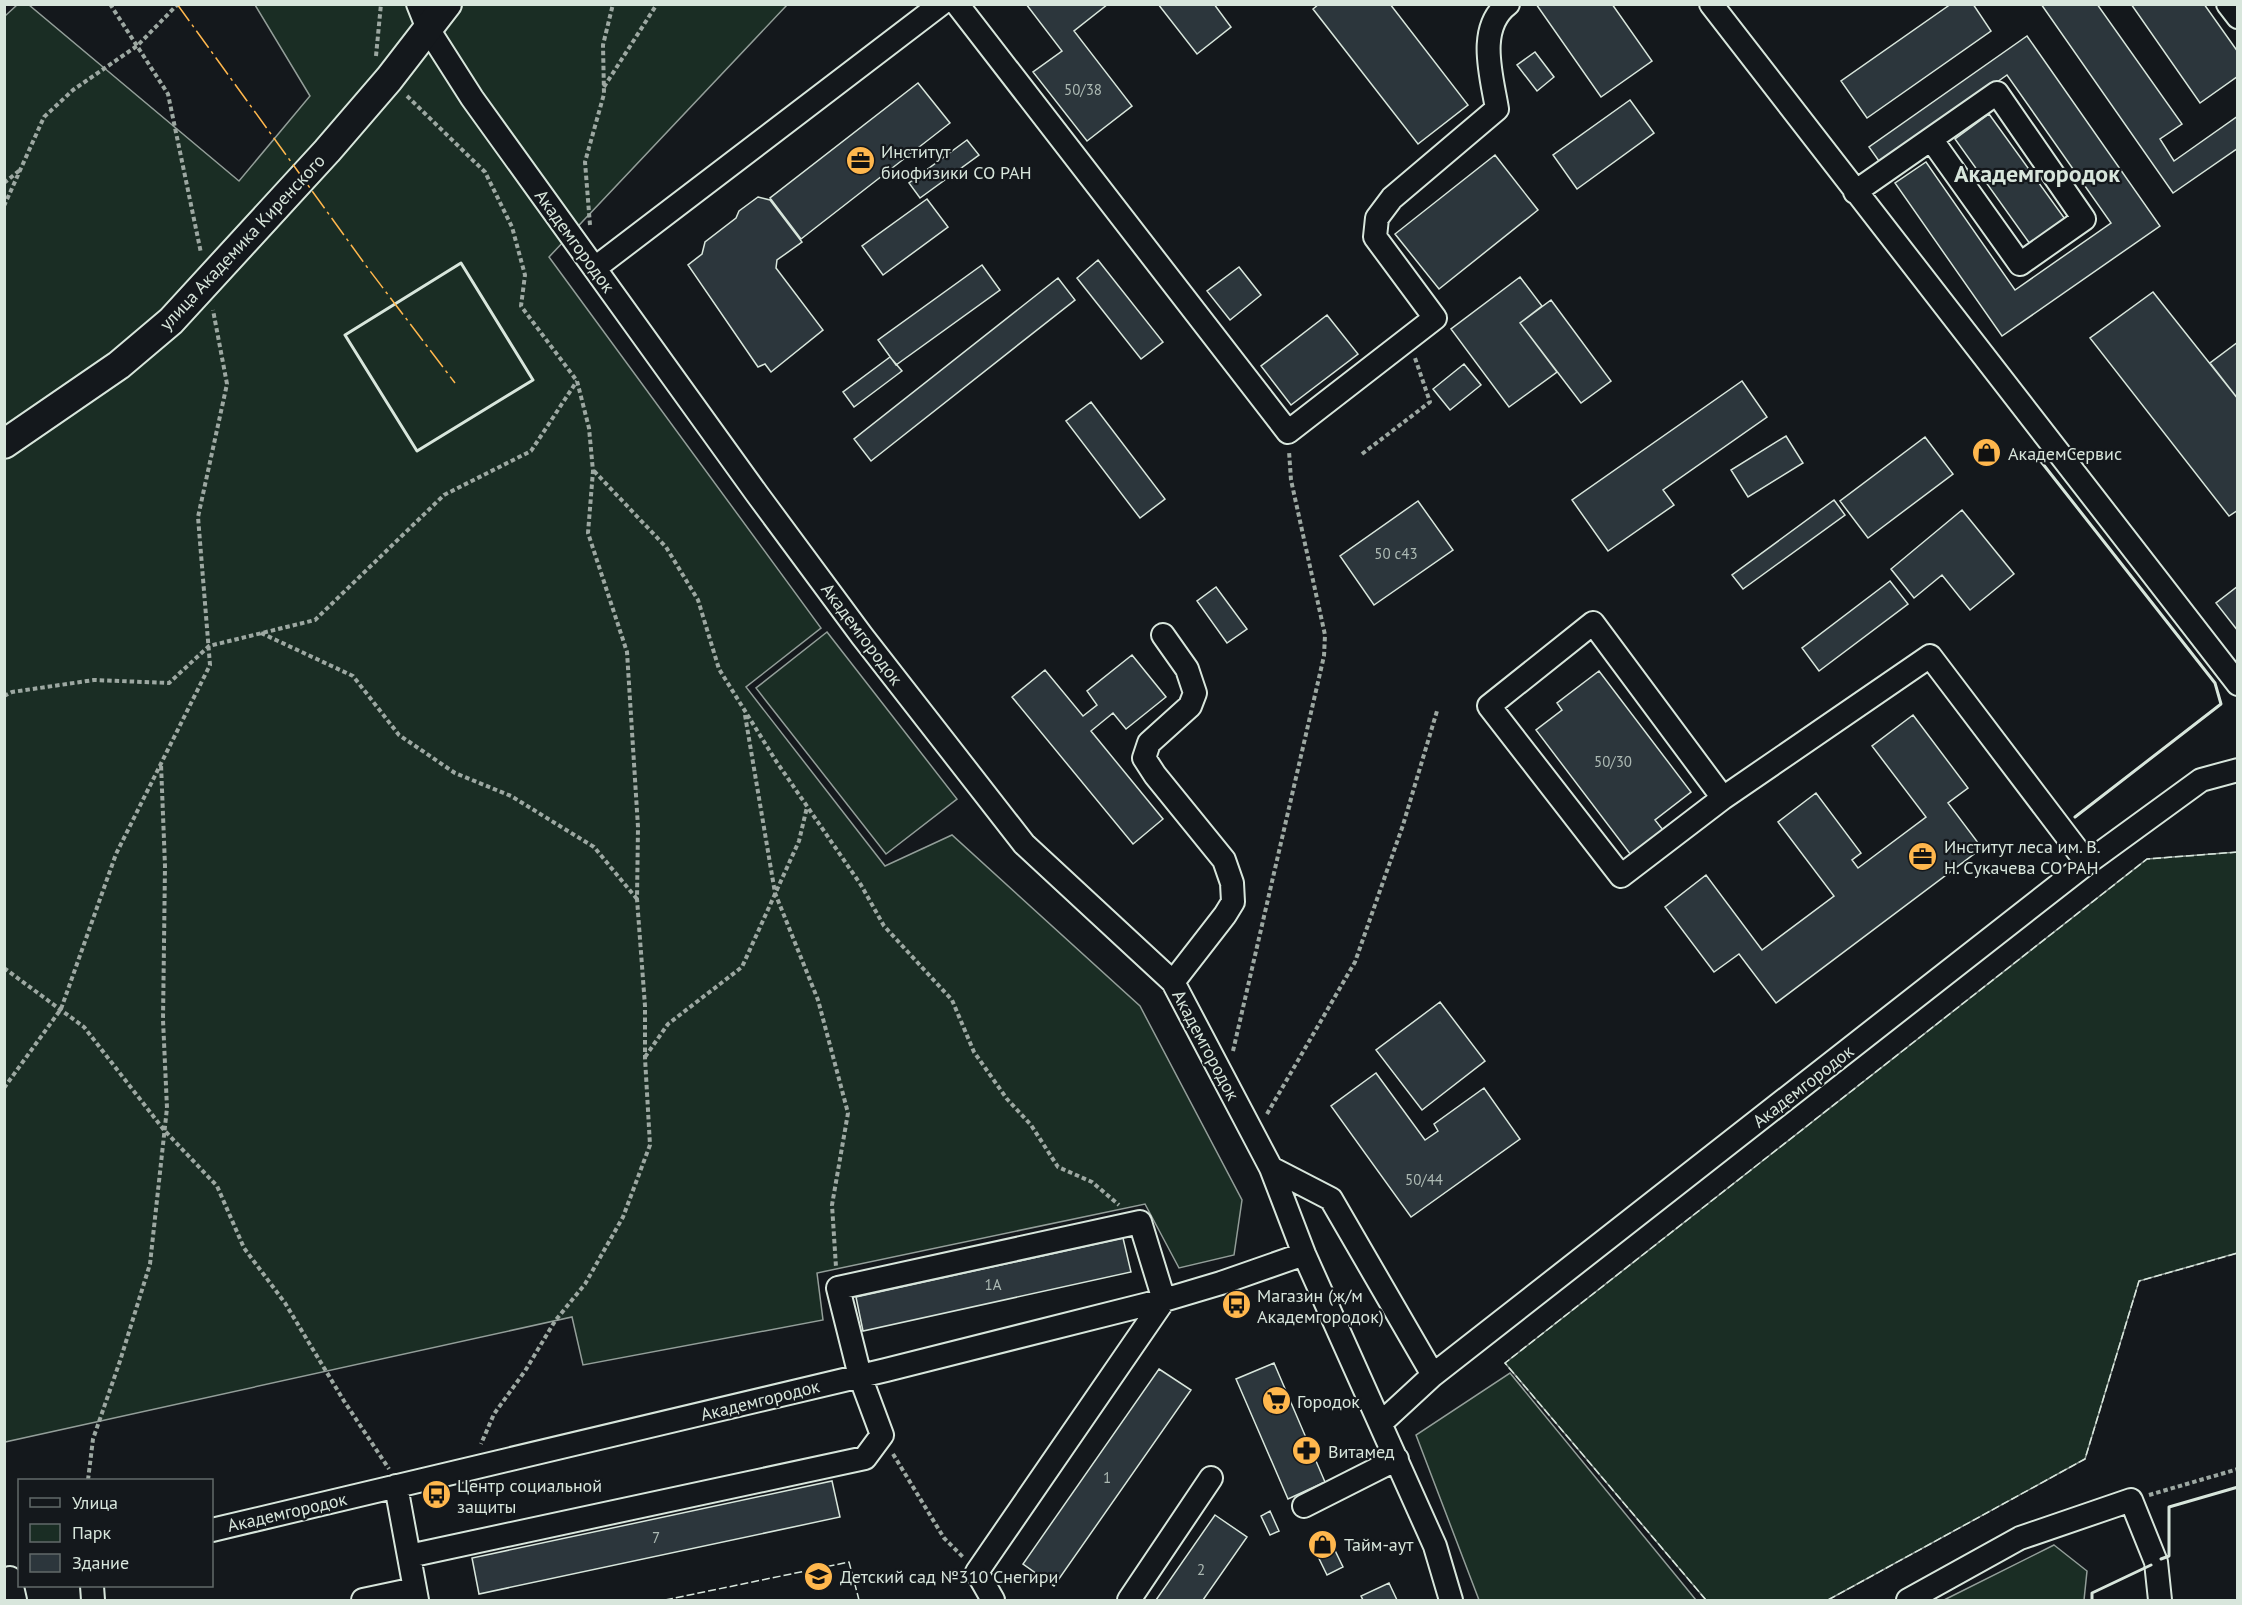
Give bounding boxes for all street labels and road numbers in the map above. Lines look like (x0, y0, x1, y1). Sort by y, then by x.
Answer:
street label: улица Академика Киренского (154, 149, 330, 335)
street label: Академгородок (530, 185, 620, 297)
street label: Академгородок (816, 578, 908, 690)
street label: Академгородок (1167, 986, 1245, 1105)
street label: Академгородок (1748, 1039, 1858, 1133)
street label: Академгородок (698, 1374, 822, 1426)
street label: Академгородок (225, 1487, 349, 1537)

